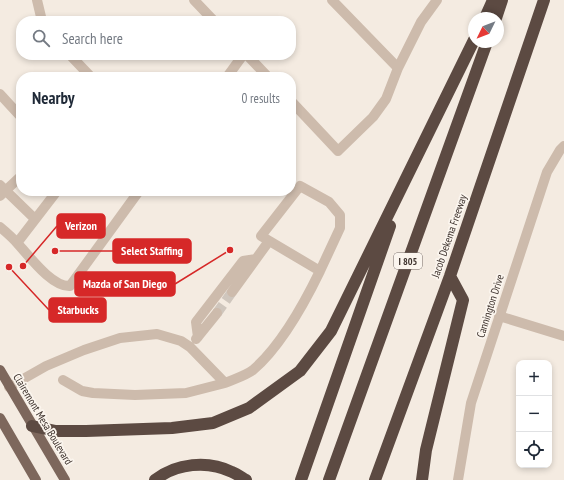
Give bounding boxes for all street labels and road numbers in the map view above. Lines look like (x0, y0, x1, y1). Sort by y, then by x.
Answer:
street label: Jacob Dekema Freeway (428, 192, 470, 280)
road number: I 805 (394, 253, 422, 269)
street label: Cannington Drive (473, 272, 507, 339)
street label: Clairemont Mesa Boulevard (10, 371, 76, 467)

